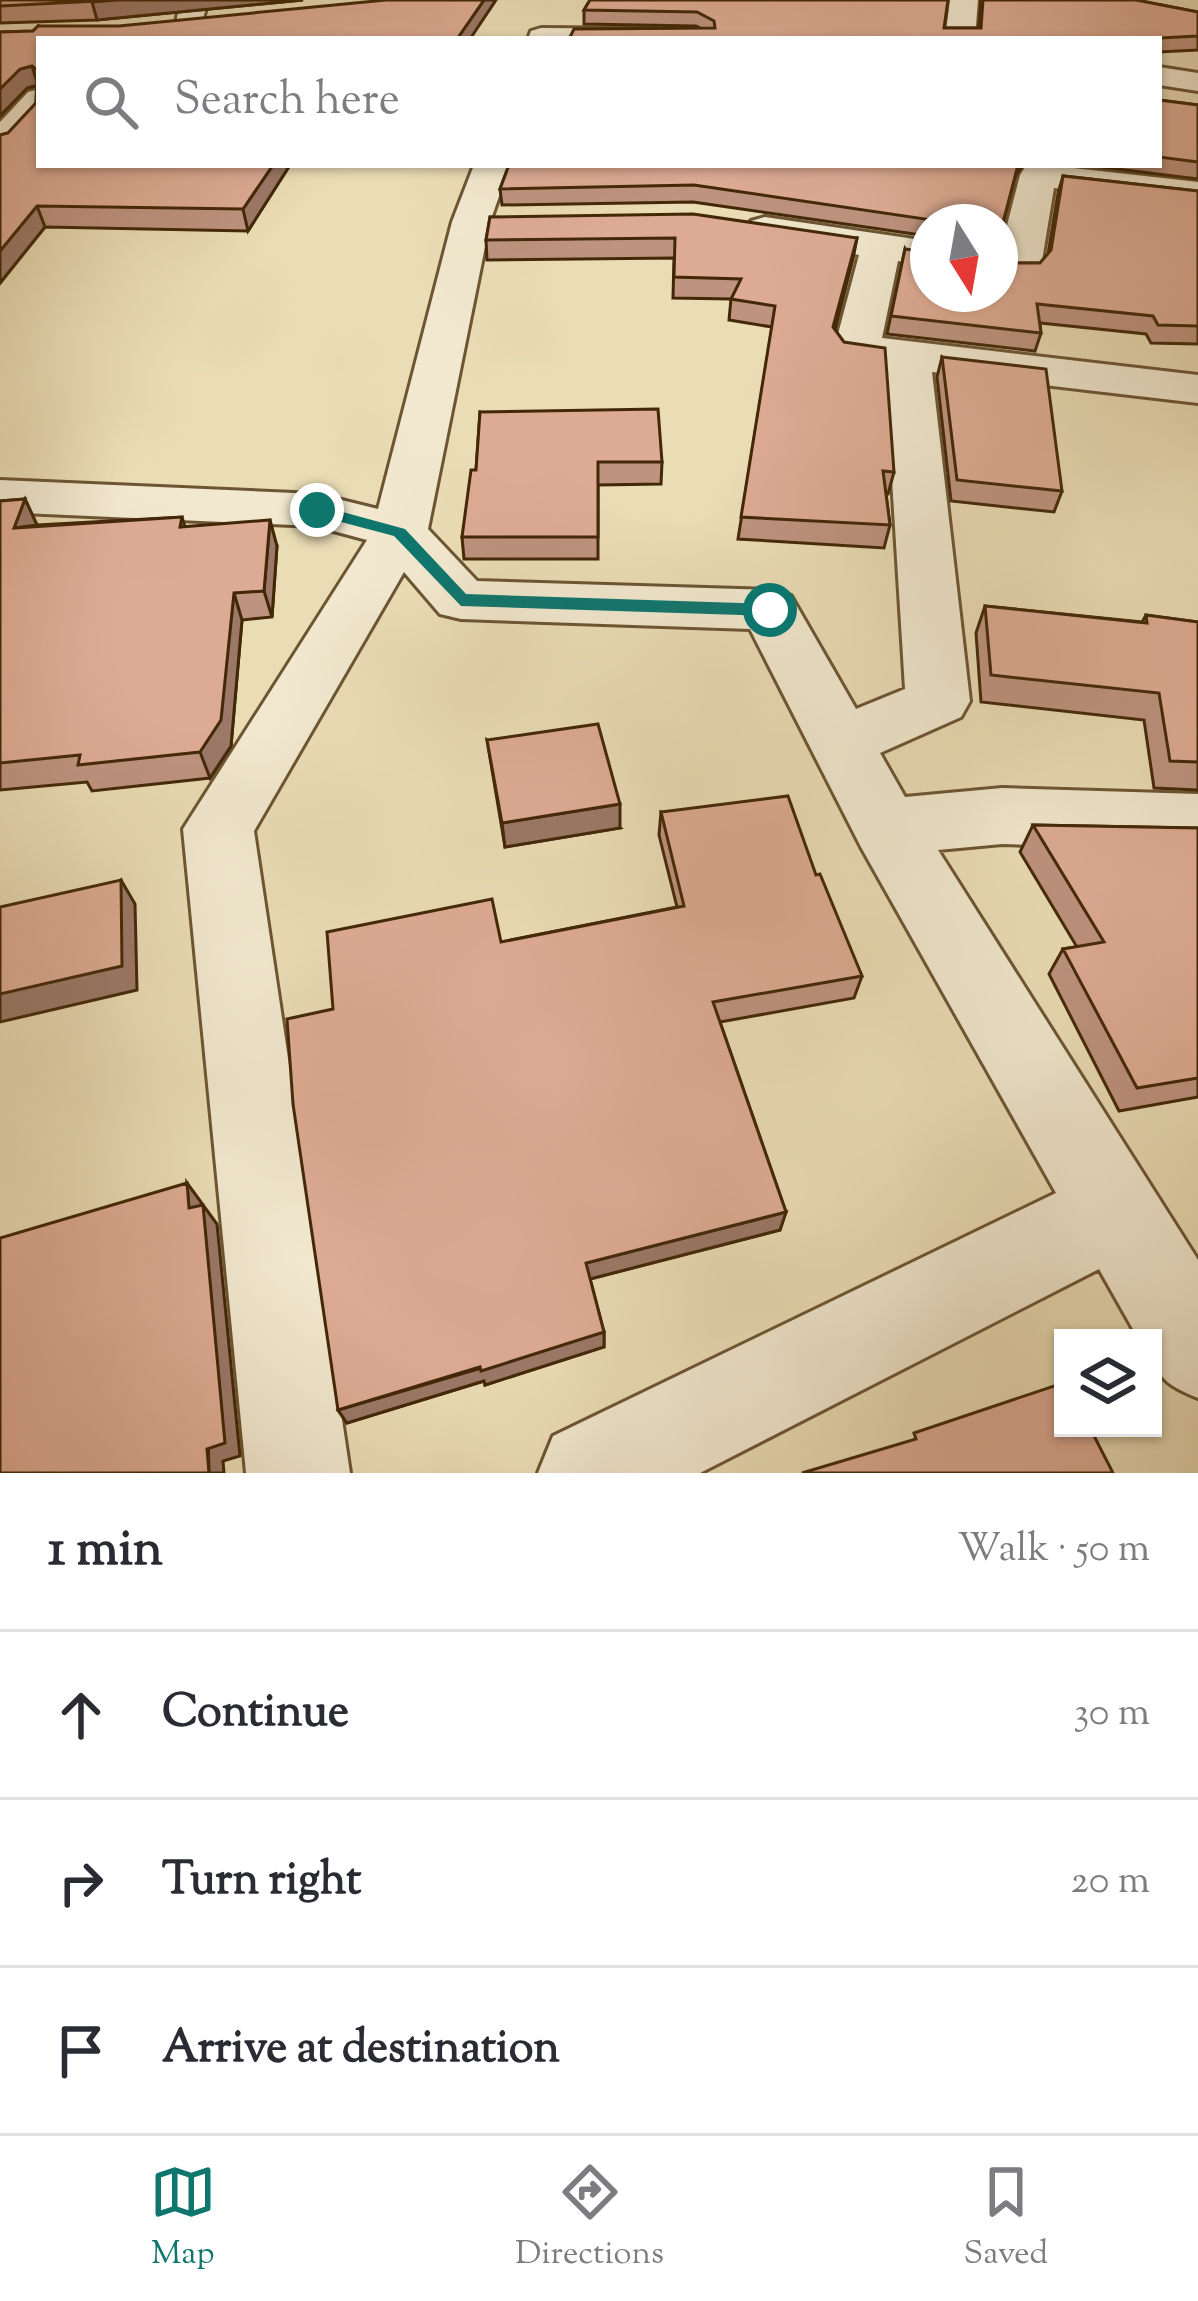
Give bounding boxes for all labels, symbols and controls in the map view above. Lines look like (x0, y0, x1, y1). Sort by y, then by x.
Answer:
search box (36, 36, 1162, 168)
icon: search (78, 69, 144, 135)
text: Search here (174, 70, 400, 135)
north arrow (910, 204, 1018, 312)
route end (290, 483, 344, 537)
route start (743, 583, 797, 637)
map controls (1054, 1329, 1162, 1437)
button: layers (1054, 1329, 1162, 1437)
text: 1 min (48, 1515, 163, 1588)
text: Walk · 50 m (957, 1523, 1150, 1579)
icon: ahead (48, 1682, 114, 1748)
text: Continue (162, 1682, 349, 1747)
text: 30 m (1073, 1687, 1150, 1743)
icon: right (48, 1850, 114, 1916)
text: Turn right (162, 1850, 361, 1915)
text: 20 m (1071, 1855, 1150, 1911)
icon: arrive (48, 2018, 114, 2084)
text: Arrive at destination (162, 2018, 560, 2083)
tab: Map (150, 2159, 216, 2279)
tab: Directions (515, 2159, 664, 2279)
tab: Saved (964, 2159, 1048, 2279)

